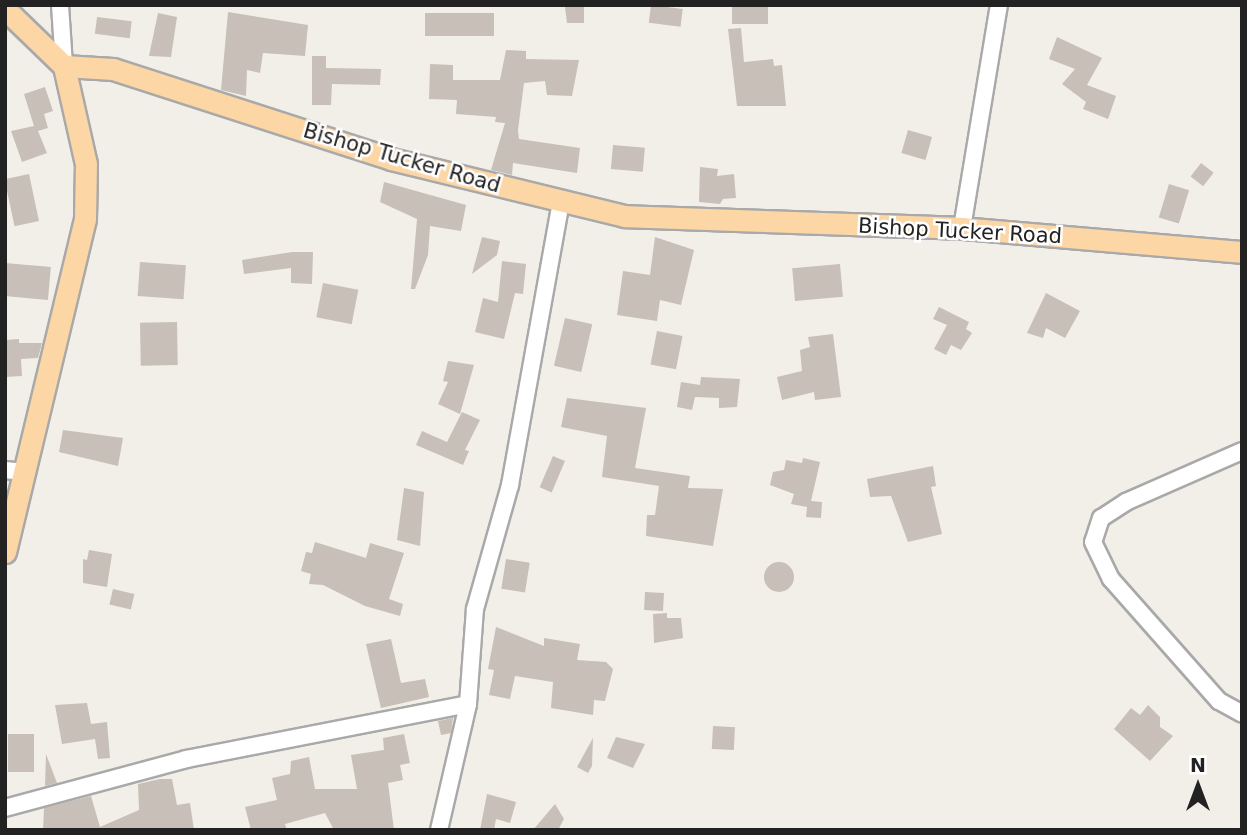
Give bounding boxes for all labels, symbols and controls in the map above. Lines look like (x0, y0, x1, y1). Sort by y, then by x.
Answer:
street label: Bishop Tucker Road (300, 118, 504, 198)
street label: Bishop Tucker Road (857, 213, 1063, 249)
north arrow (1163, 751, 1233, 821)
text: N (1190, 754, 1206, 776)

